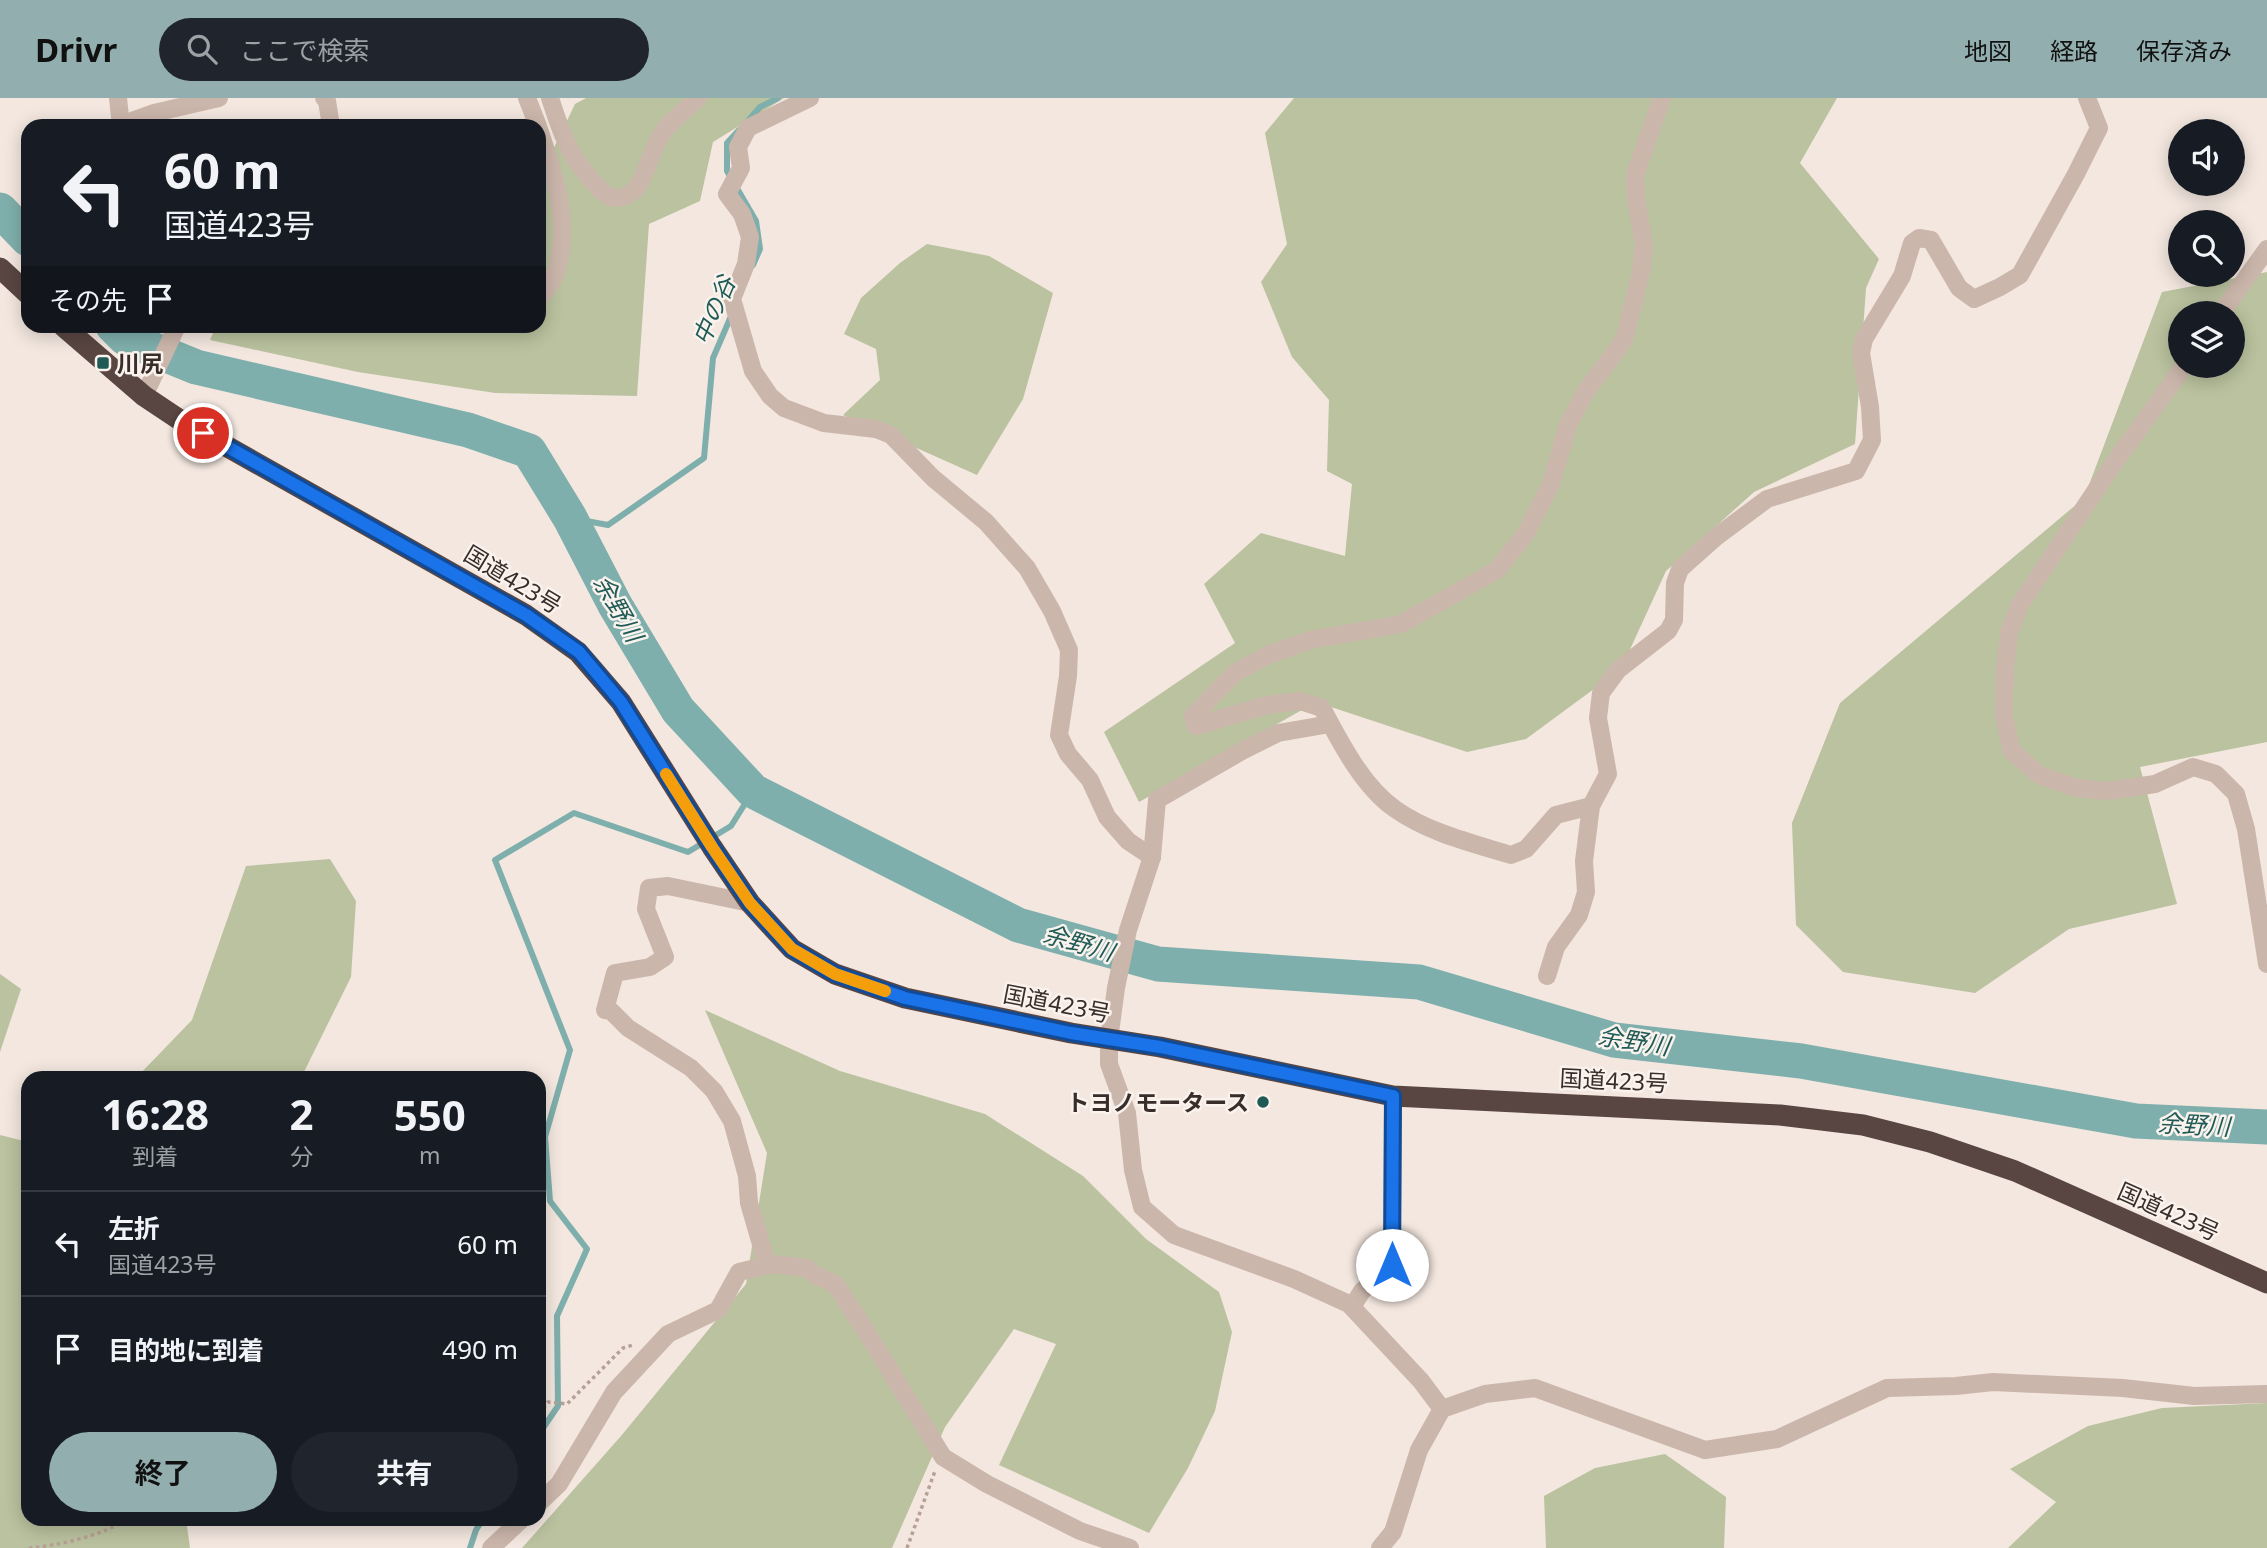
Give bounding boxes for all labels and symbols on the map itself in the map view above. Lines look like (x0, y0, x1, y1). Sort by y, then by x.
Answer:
water label: 中の谷 (684, 269, 743, 350)
place label: 川尻 (117, 347, 163, 379)
marker: 川尻 (95, 355, 111, 371)
pin (173, 403, 233, 463)
street label: 国道423号 (458, 537, 568, 621)
water label: 余野川 (587, 569, 653, 650)
water label: 余野川 (1040, 916, 1121, 969)
street label: 国道423号 (1001, 977, 1113, 1029)
water label: 余野川 (1596, 1018, 1675, 1062)
street label: 国道423号 (1559, 1061, 1669, 1099)
place label: トヨノモータース (1066, 1086, 1249, 1118)
marker: トヨノモータース (1255, 1094, 1271, 1110)
water label: 余野川 (2157, 1106, 2234, 1143)
street label: 国道423号 (2113, 1174, 2225, 1248)
position arrow (1355, 1228, 1429, 1302)

